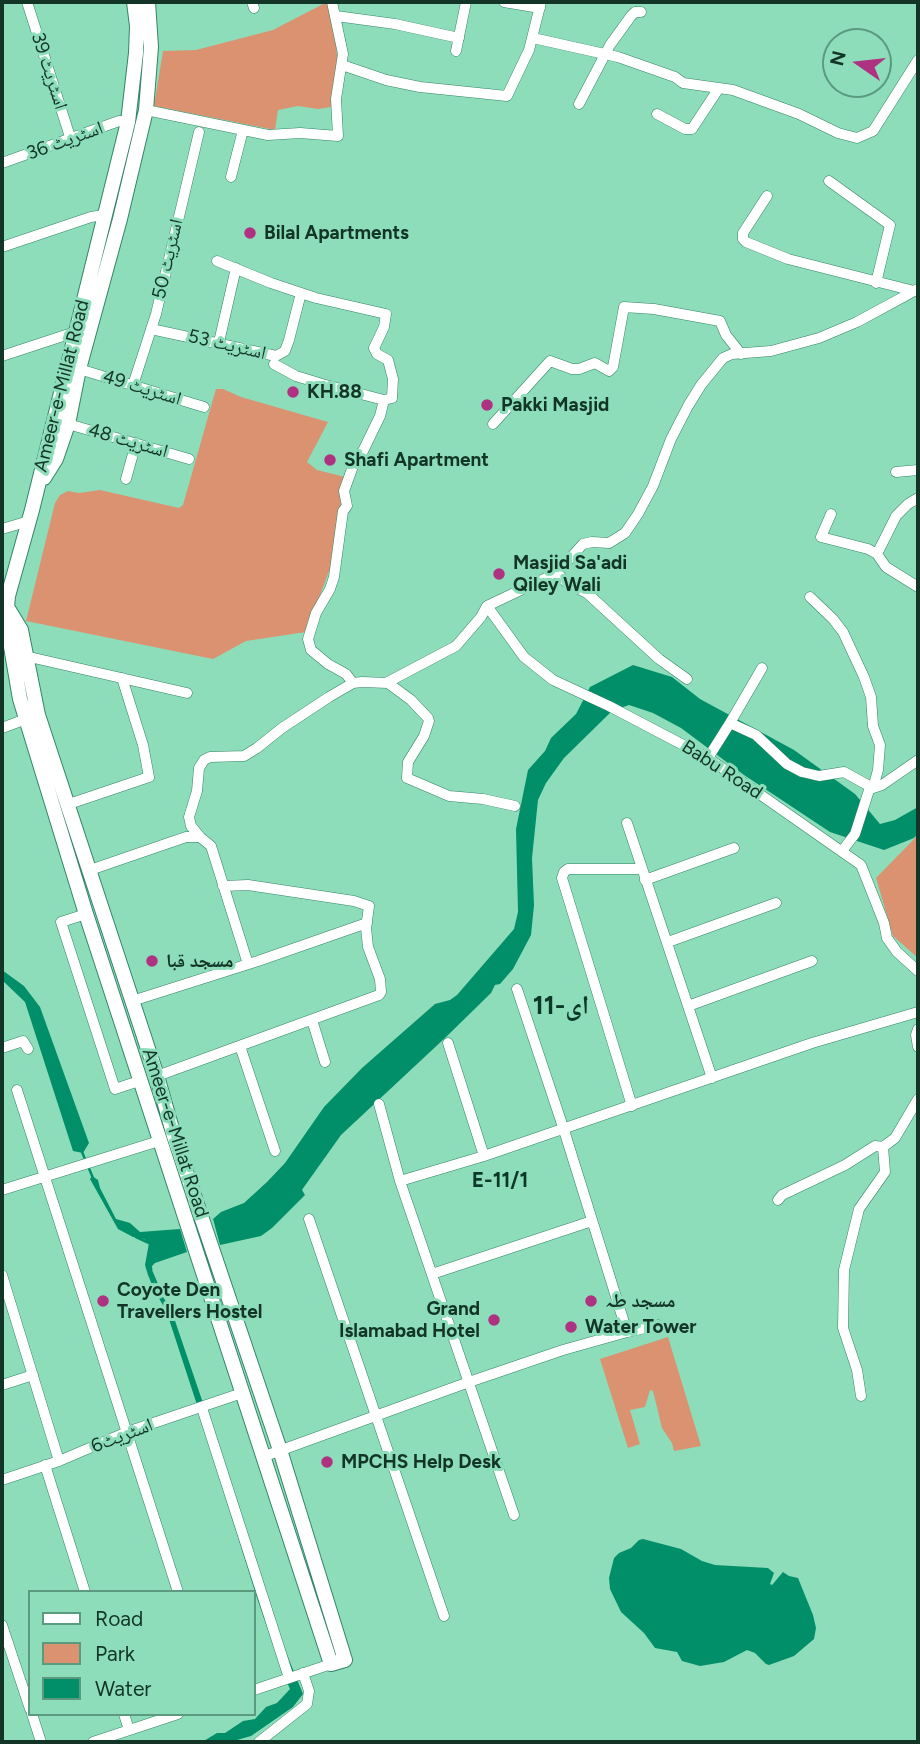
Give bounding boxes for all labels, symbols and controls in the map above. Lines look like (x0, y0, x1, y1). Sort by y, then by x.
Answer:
north arrow (822, 28, 892, 98)
street label: اسٹریٹ 39 (26, 30, 72, 112)
text: N (825, 48, 851, 68)
street label: اسٹریٹ 36 (24, 117, 106, 165)
street label: اسٹریٹ 50 (148, 217, 188, 301)
place label: Bilal Apartments (264, 222, 409, 244)
marker: Bilal Apartments (242, 225, 258, 241)
street label: Ameer-e-Millat Road (30, 298, 94, 474)
street label: اسٹریٹ 53 (186, 325, 268, 365)
street label: اسٹریٹ 49 (100, 365, 184, 411)
place label: KH.88 (307, 381, 362, 403)
marker: KH.88 (285, 384, 301, 400)
place label: Pakki Masjid (501, 394, 609, 416)
marker: Pakki Masjid (479, 397, 495, 413)
street label: اسٹریٹ 48 (86, 419, 170, 463)
place label: Shafi Apartment (344, 449, 489, 471)
marker: Shafi Apartment (322, 452, 338, 468)
place label: Masjid Sa'adi Qiley Wali (513, 552, 627, 596)
marker: Masjid Sa'adi Qiley Wali (491, 566, 507, 582)
street label: Babu Road (677, 736, 767, 804)
place label: مسجد قبا (166, 950, 234, 972)
marker: مسجد قبا (144, 953, 160, 969)
district label: ای-11 (533, 990, 589, 1022)
street label: Ameer-e-Millat Road (137, 1046, 213, 1220)
district label: E-11/1 (472, 1168, 528, 1194)
place label: Coyote Den Travellers Hostel (117, 1279, 262, 1323)
place label: مسجد طہ (605, 1290, 675, 1312)
marker: Coyote Den Travellers Hostel (95, 1293, 111, 1309)
marker: مسجد طہ (583, 1293, 599, 1309)
place label: Grand Islamabad Hotel (339, 1298, 480, 1342)
marker: Grand Islamabad Hotel (486, 1312, 502, 1328)
place label: Water Tower (585, 1316, 697, 1338)
marker: Water Tower (563, 1319, 579, 1335)
street label: اسٹریٹ6 (88, 1414, 156, 1458)
place label: MPCHS Help Desk (341, 1451, 501, 1473)
marker: MPCHS Help Desk (319, 1454, 335, 1470)
legend (28, 1590, 256, 1716)
text: Road (95, 1606, 143, 1631)
text: Park (95, 1641, 135, 1666)
text: Water (95, 1676, 151, 1701)

